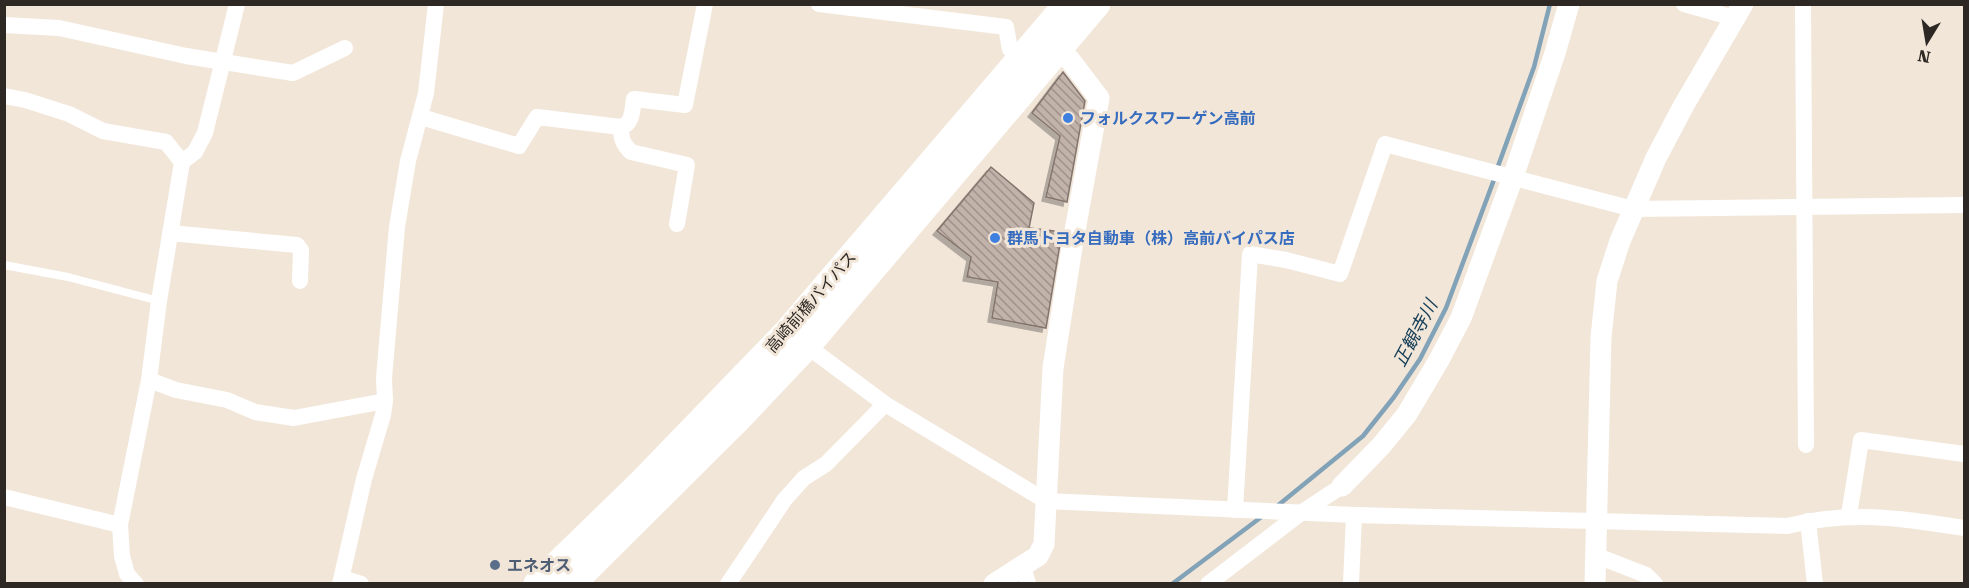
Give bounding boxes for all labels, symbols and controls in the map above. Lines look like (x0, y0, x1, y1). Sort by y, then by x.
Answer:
north arrow (1897, 12, 1957, 72)
text: N (1916, 46, 1932, 67)
place label: フォルクスワーゲン高前 (1080, 109, 1256, 128)
marker: フォルクスワーゲン高前 (1061, 111, 1075, 125)
place label: 群馬トヨタ自動車（株）高前バイパス店 (1007, 229, 1295, 248)
marker: 群馬トヨタ自動車（株）高前バイパス店 (988, 231, 1002, 245)
street label: 高崎前橋バイパス (762, 248, 860, 356)
water label: 正観寺川 (1389, 295, 1442, 370)
place label: エネオス (507, 556, 571, 575)
marker: エネオス (488, 558, 502, 572)

